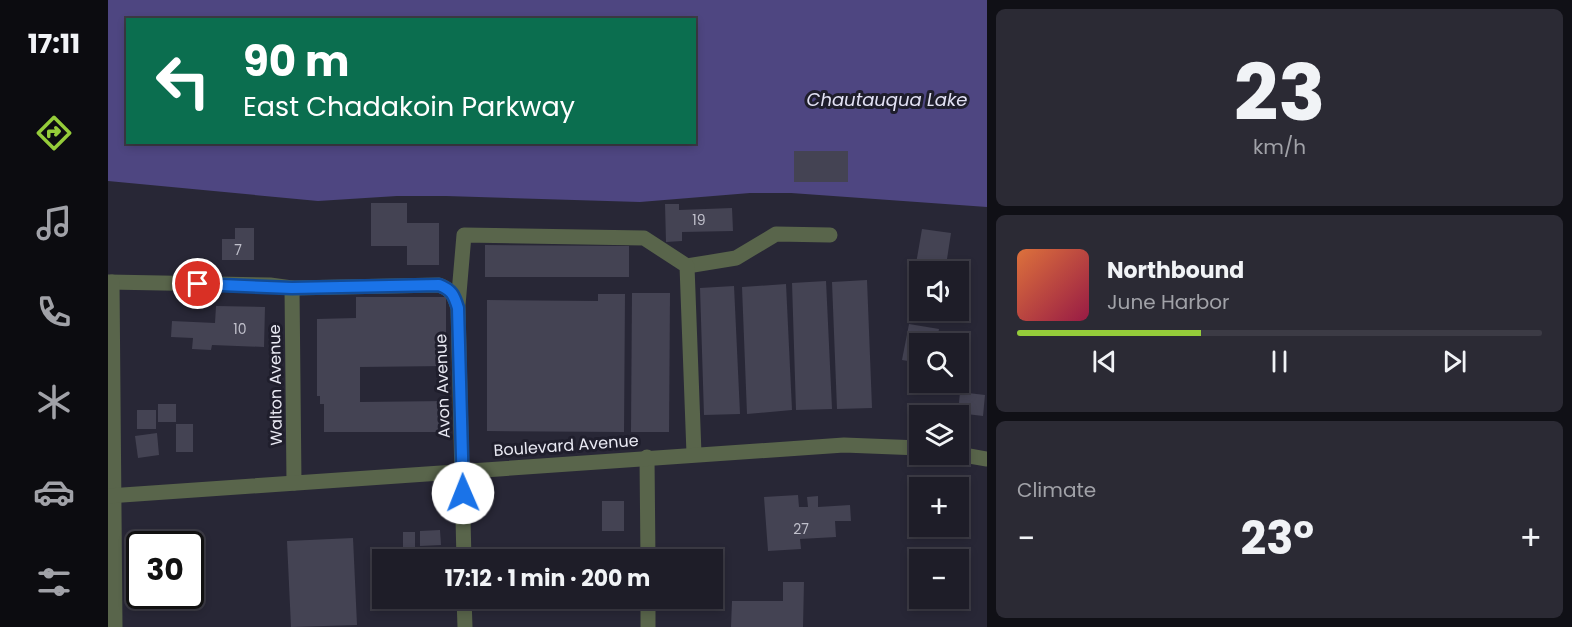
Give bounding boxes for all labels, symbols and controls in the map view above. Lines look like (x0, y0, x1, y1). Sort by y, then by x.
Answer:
text: 17:11 (28, 25, 80, 62)
text: 90 m (243, 32, 350, 91)
text: 23 (1234, 38, 1325, 147)
icon: left (144, 42, 222, 120)
water label: Chautauqua Lake (807, 87, 967, 112)
text: East Chadakoin Parkway (243, 88, 575, 125)
icon: directions (33, 112, 75, 154)
text: km/h (1253, 133, 1306, 161)
icon: music (33, 202, 75, 244)
house number: 19 (692, 210, 706, 230)
house number: 7 (234, 240, 242, 260)
text: Northbound (1107, 255, 1244, 286)
pin (172, 258, 223, 309)
map controls (909, 261, 969, 609)
button: sound (909, 261, 969, 321)
icon: arrive (181, 267, 214, 300)
text: June Harbor (1107, 288, 1230, 316)
icon: phone (33, 291, 75, 333)
house number: 10 (233, 319, 247, 339)
street label: Walton Avenue (263, 324, 288, 446)
street label: Avon Avenue (429, 333, 456, 439)
button: search (909, 333, 969, 393)
icon: previous (1088, 345, 1121, 378)
icon: pause (1263, 345, 1296, 378)
icon: next (1438, 345, 1471, 378)
icon: climate (33, 381, 75, 423)
button: layers (909, 405, 969, 465)
street label: Boulevard Avenue (493, 429, 639, 462)
position arrow (431, 461, 495, 525)
icon: car (33, 471, 75, 513)
text: Climate (1017, 476, 1096, 504)
button: + (909, 477, 969, 537)
text: 23° (1240, 507, 1314, 570)
text: − (1017, 515, 1035, 562)
text: + (1519, 515, 1542, 562)
house number: 27 (793, 519, 809, 539)
speed limit sign: 30 (126, 531, 204, 609)
button: − (909, 549, 969, 609)
icon: filters (33, 561, 75, 603)
text: 17:12 · 1 min · 200 m (445, 563, 650, 594)

